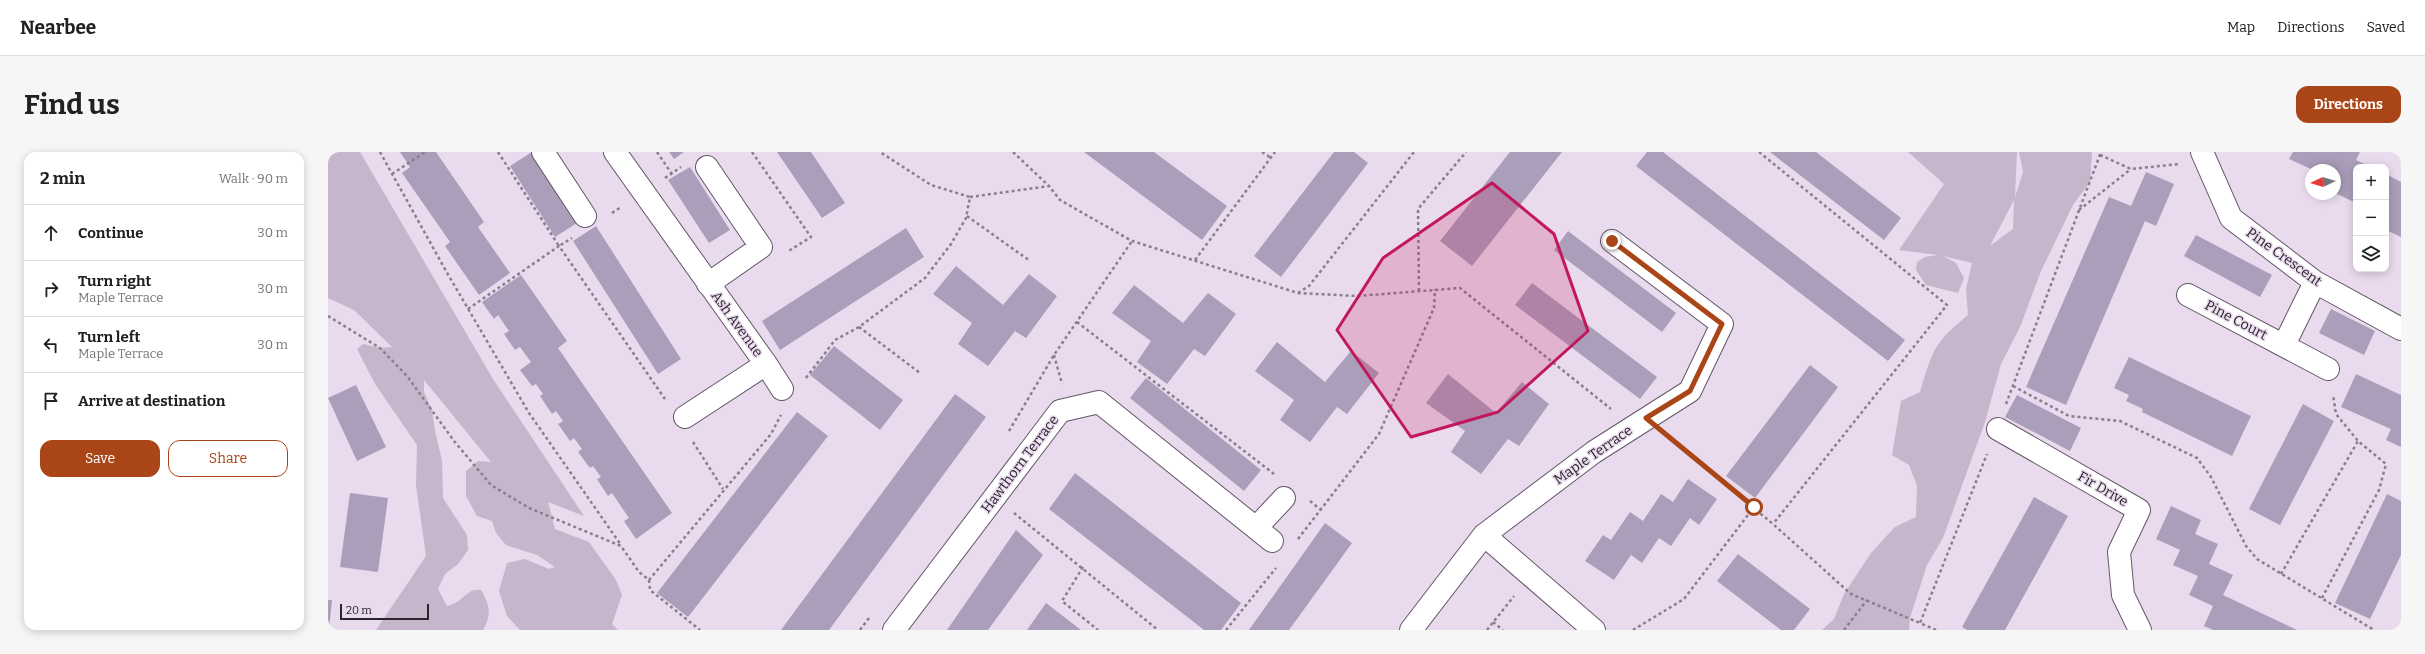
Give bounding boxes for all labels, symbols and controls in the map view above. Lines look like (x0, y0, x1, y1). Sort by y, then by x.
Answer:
text: Nearbee (20, 16, 96, 39)
text: Map (2227, 19, 2255, 36)
text: Directions (2277, 19, 2345, 36)
text: Saved (2367, 19, 2405, 36)
button: Directions (2296, 86, 2401, 123)
text: Find us (24, 88, 120, 121)
north arrow (2305, 164, 2341, 200)
map controls (2353, 164, 2389, 272)
button: + (2353, 164, 2389, 200)
text: 2 min (40, 168, 85, 189)
text: Walk · 90 m (219, 171, 288, 186)
button: − (2353, 200, 2389, 236)
icon: ahead (40, 222, 62, 244)
text: Continue (78, 224, 144, 242)
street label: Pine Crescent (2243, 224, 2325, 290)
text: 30 m (257, 225, 288, 240)
route end (1603, 232, 1621, 250)
button: layers (2353, 236, 2389, 272)
text: Turn right (78, 272, 151, 290)
icon: right (40, 278, 62, 300)
text: 30 m (257, 281, 288, 296)
street label: Ash Avenue (707, 288, 767, 360)
text: Maple Terrace (78, 290, 163, 305)
street label: Pine Court (2202, 296, 2270, 344)
text: Turn left (78, 328, 140, 346)
icon: left (40, 334, 62, 356)
text: 30 m (257, 337, 288, 352)
text: Maple Terrace (78, 346, 163, 361)
icon: arrive (40, 390, 62, 412)
text: Arrive at destination (78, 392, 225, 410)
street label: Hawthorn Terrace (978, 412, 1062, 516)
street label: Maple Terrace (1550, 422, 1636, 488)
button: Save (40, 440, 160, 477)
button: Share (168, 440, 288, 477)
street label: Fir Drive (2075, 468, 2131, 510)
route start (1745, 498, 1763, 516)
scale bar (340, 602, 429, 621)
text: 20 m (346, 604, 372, 617)

